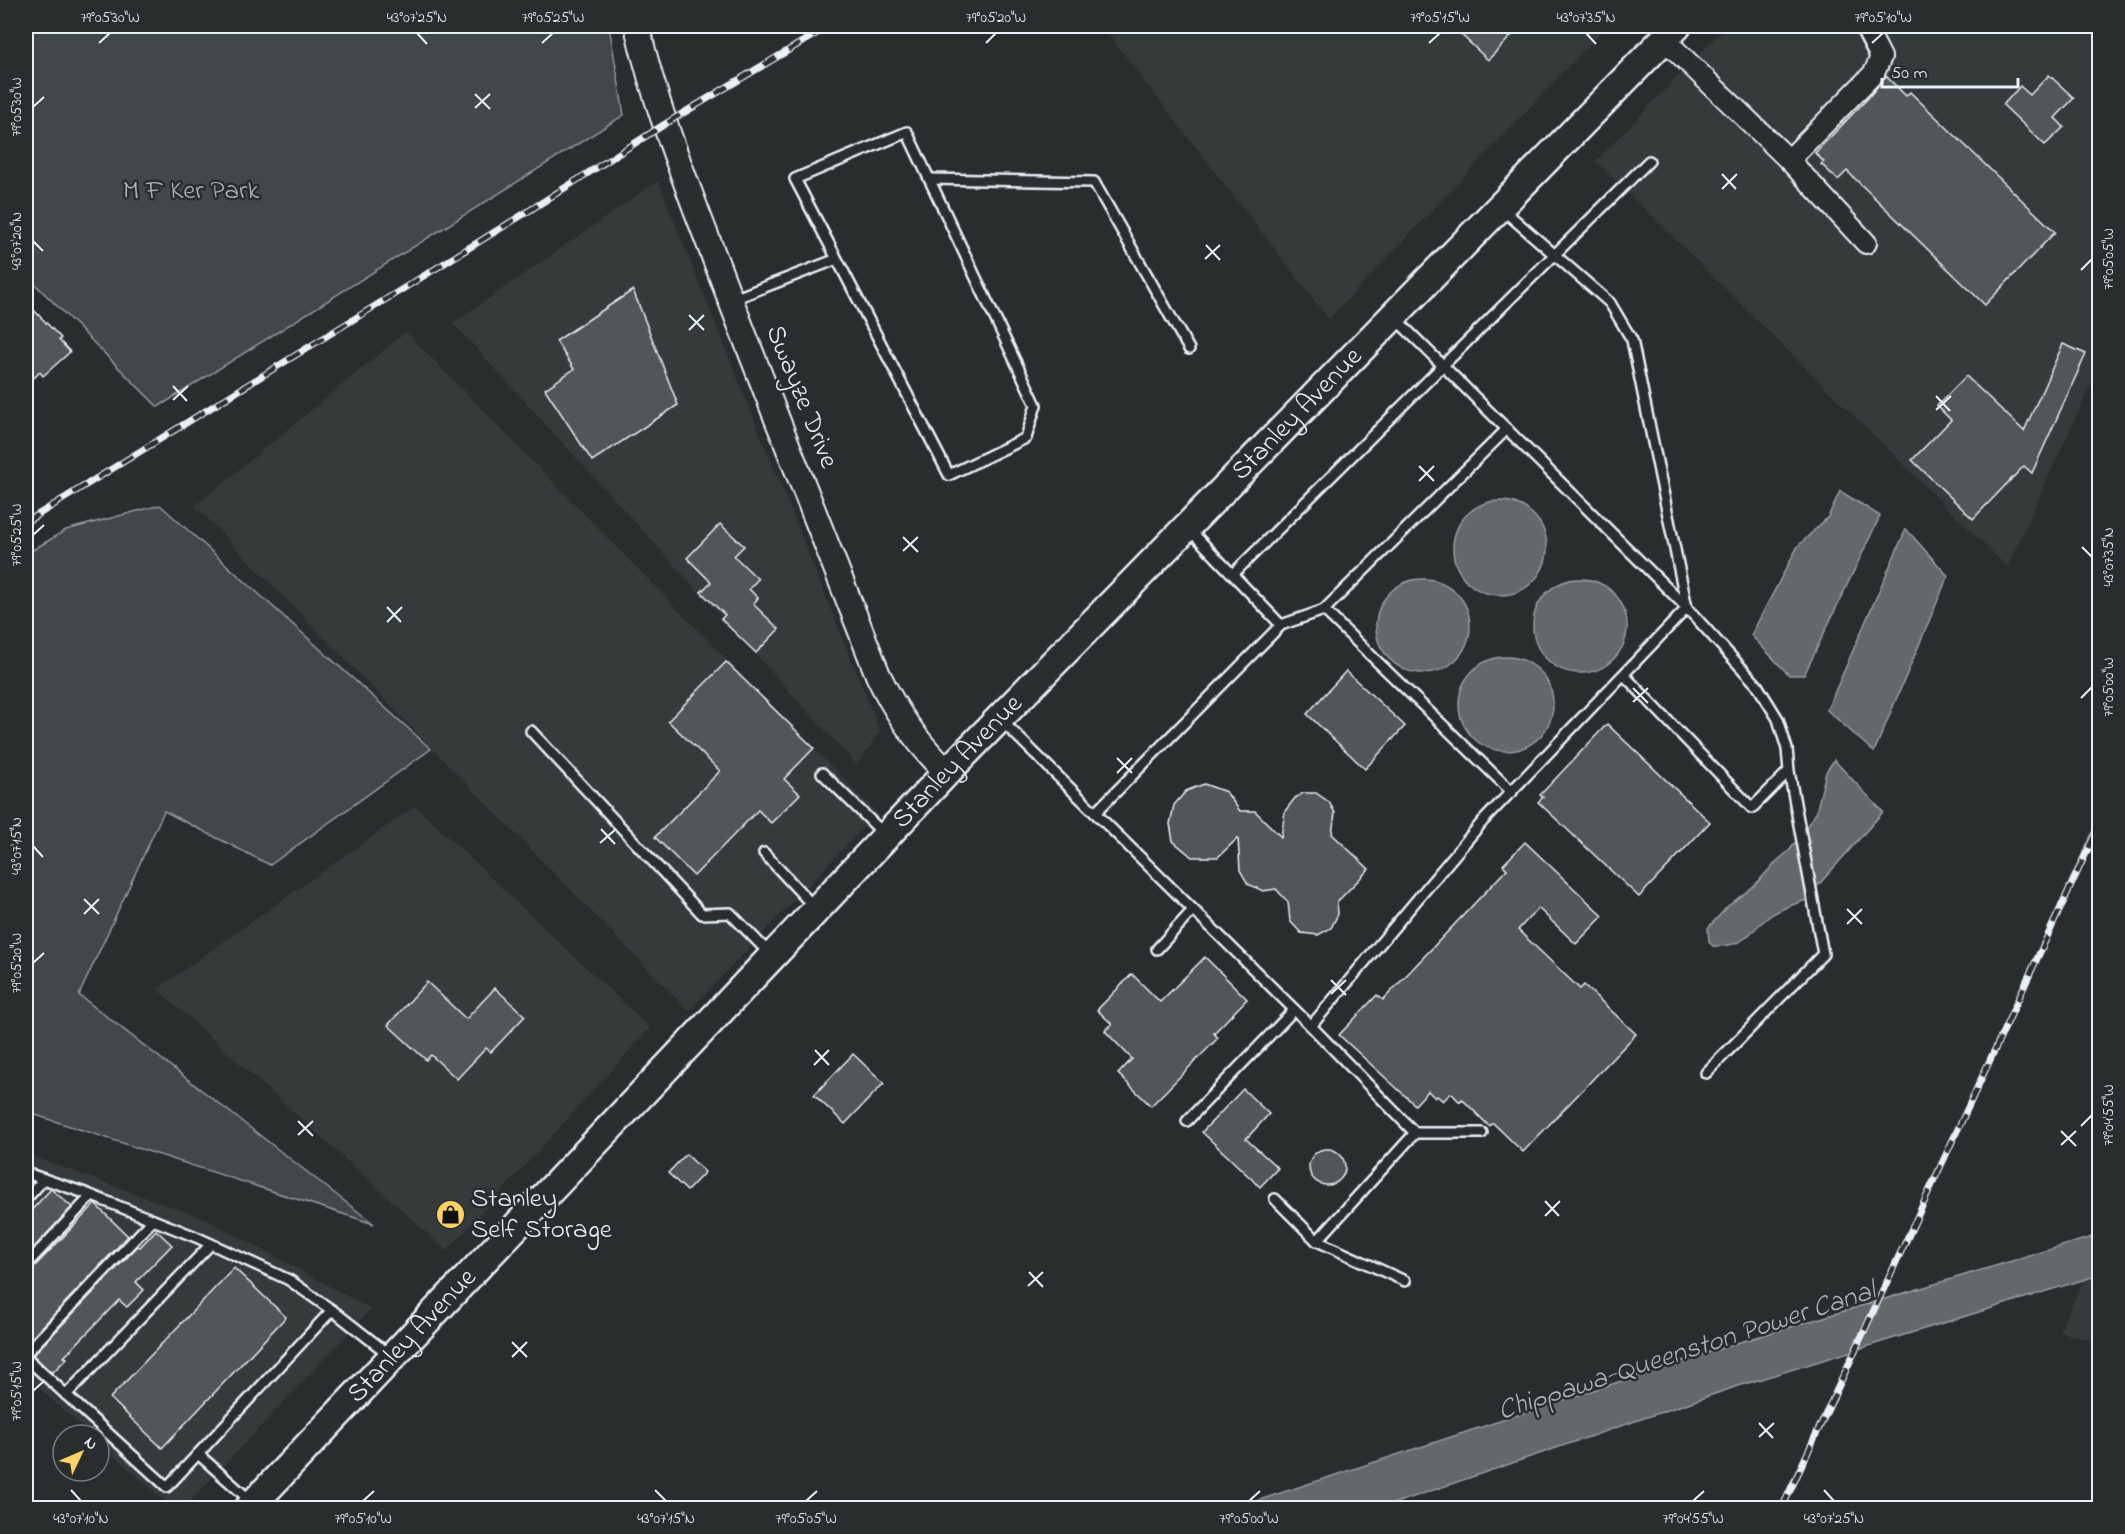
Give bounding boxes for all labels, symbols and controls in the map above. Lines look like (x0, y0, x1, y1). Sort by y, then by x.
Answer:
text: 79°05'30"W (80, 7, 140, 29)
text: 43°07'25"N (387, 7, 447, 29)
text: 79°05'25"W (522, 7, 584, 29)
text: 79°05'20"W (966, 7, 1026, 29)
text: 79°05'15"W (1410, 7, 1470, 29)
text: 43°07'35"N (1556, 7, 1616, 29)
text: 79°05'10"W (1854, 7, 1912, 29)
scale bar (1882, 51, 2018, 89)
text: 50 m (1891, 61, 1928, 87)
text: 79°05'30"W (6, 77, 28, 137)
park label: M F Ker Park (123, 172, 259, 211)
text: 43°07'20"N (6, 212, 28, 270)
text: 79°05'05"W (2098, 228, 2120, 290)
street label: Swayze Drive (755, 320, 848, 475)
street label: Stanley Avenue (1223, 338, 1372, 490)
text: 79°05'25"W (6, 504, 28, 566)
text: 43°07'35"N (2098, 527, 2120, 587)
text: 79°05'00"W (2098, 657, 2120, 717)
street label: Stanley Avenue (883, 685, 1032, 838)
text: 43°07'15"N (6, 817, 28, 875)
text: 79°05'20"W (6, 933, 28, 993)
text: 79°04'55"W (2098, 1084, 2120, 1146)
place label: Stanley Self Storage (471, 1180, 613, 1250)
shop icon: Stanley Self Storage (434, 1199, 466, 1231)
street label: Stanley Avenue (338, 1259, 487, 1412)
water label: Chippawa-Queenston Power Canal (1493, 1270, 1884, 1433)
text: 79°05'15"W (6, 1361, 28, 1421)
north arrow (51, 1423, 111, 1483)
text: N (78, 1432, 103, 1456)
text: 43°07'10"N (53, 1508, 109, 1530)
text: 79°05'10"W (334, 1508, 392, 1530)
text: 43°07'15"N (637, 1508, 695, 1530)
text: 79°05'05"W (775, 1508, 837, 1530)
text: 79°05'00"W (1219, 1508, 1279, 1530)
text: 79°04'55"W (1662, 1508, 1724, 1530)
text: 43°07'25"N (1804, 1508, 1864, 1530)

